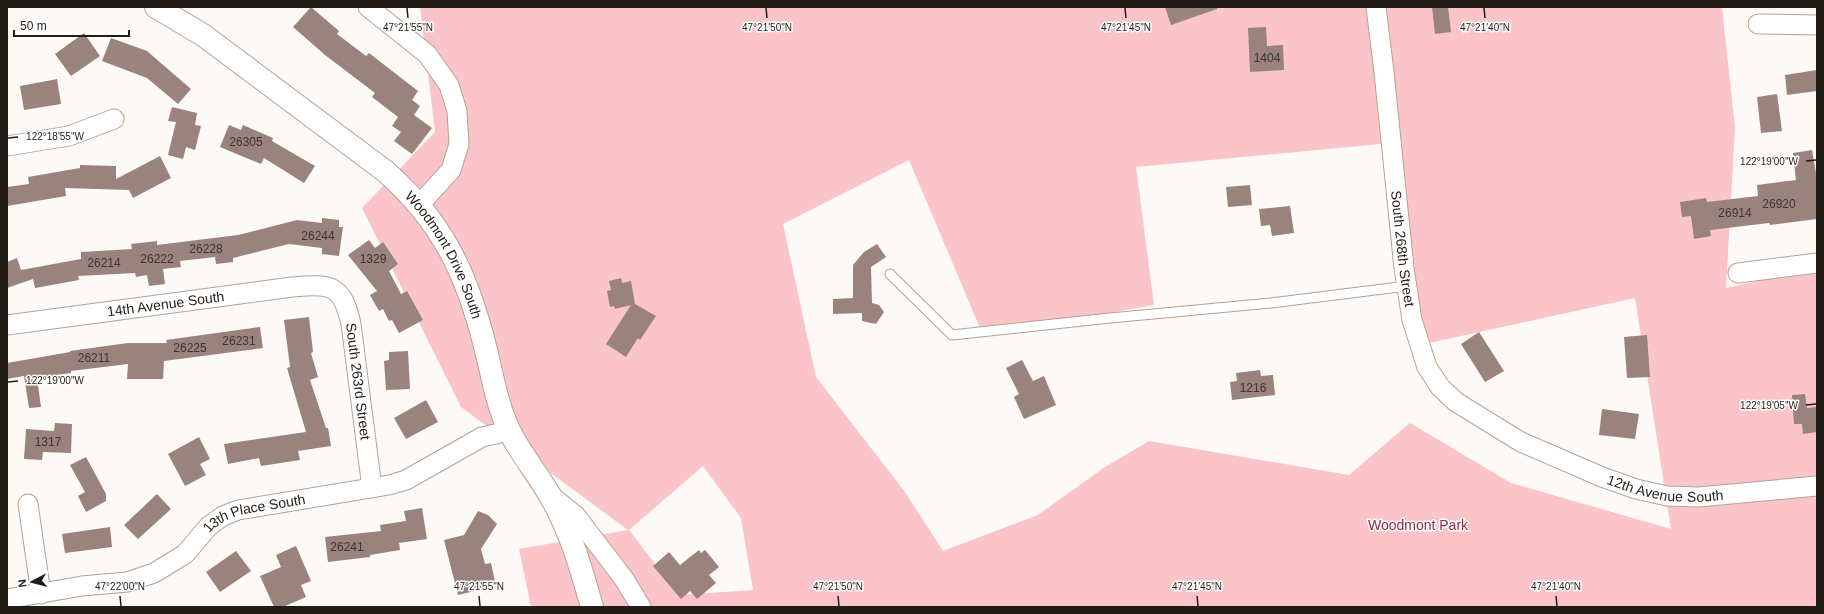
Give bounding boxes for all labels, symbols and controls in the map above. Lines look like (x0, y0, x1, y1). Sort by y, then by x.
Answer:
scale bar (14, 12, 129, 38)
text: 50 m (20, 19, 47, 33)
text: 47°21'55"N (383, 22, 433, 33)
text: 47°21'50"N (742, 22, 792, 33)
text: 47°21'45"N (1101, 22, 1151, 33)
text: 47°21'40"N (1460, 22, 1510, 33)
house number: 1404 (1254, 51, 1281, 65)
text: 122°18'55"W (26, 131, 84, 142)
house number: 26305 (229, 135, 263, 149)
text: 122°19'00"W (1740, 156, 1798, 167)
street label: Woodmont Drive South (402, 188, 485, 321)
street label: South 268th Street (1388, 190, 1418, 308)
house number: 26920 (1762, 197, 1796, 211)
house number: 26914 (1718, 206, 1752, 220)
house number: 26244 (301, 229, 335, 243)
house number: 26228 (189, 242, 223, 256)
house number: 26222 (140, 252, 174, 266)
house number: 1329 (360, 252, 387, 266)
house number: 26214 (87, 256, 121, 270)
street label: 14th Avenue South (106, 288, 225, 320)
street label: South 263rd Street (343, 322, 374, 441)
house number: 26231 (222, 334, 256, 348)
house number: 26225 (173, 341, 207, 355)
house number: 26211 (78, 351, 111, 365)
text: 122°19'00"W (26, 375, 84, 386)
house number: 1216 (1240, 381, 1267, 395)
text: 122°19'05"W (1740, 400, 1798, 411)
house number: 1317 (35, 435, 62, 449)
street label: 12th Avenue South (1605, 471, 1724, 505)
street label: 13th Place South (199, 491, 306, 535)
park label: Woodmont Park (1368, 517, 1469, 533)
house number: 26241 (330, 540, 364, 554)
north arrow (12, 562, 52, 602)
text: N (16, 578, 29, 588)
text: 47°22'00"N (95, 581, 145, 592)
text: 47°21'55"N (454, 581, 504, 592)
text: 47°21'50"N (813, 581, 863, 592)
text: 47°21'45"N (1172, 581, 1222, 592)
text: 47°21'40"N (1531, 581, 1581, 592)

